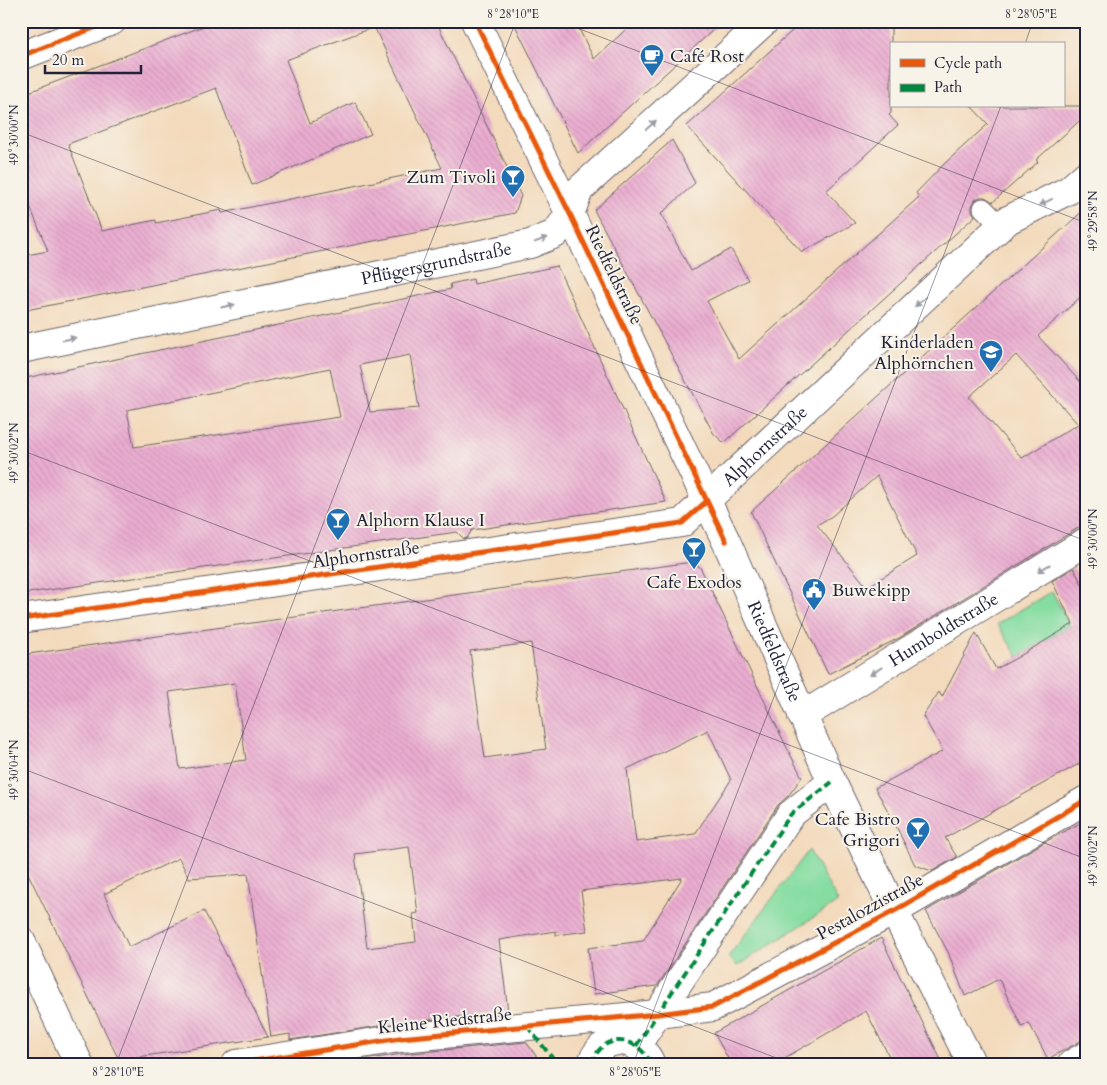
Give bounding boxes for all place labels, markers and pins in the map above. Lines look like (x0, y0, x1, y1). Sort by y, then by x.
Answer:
cafe icon: Café Rost (639, 43, 665, 77)
place label: Café Rost (670, 44, 744, 69)
bar icon: Zum Tivoli (500, 164, 526, 198)
place label: Zum Tivoli (406, 165, 496, 190)
place label: Kinderladen Alphörnchen (874, 330, 975, 376)
school or university icon: Kinderladen Alphörnchen (978, 339, 1004, 373)
bar icon: Alphorn Klause I (325, 507, 351, 541)
place label: Alphorn Klause I (356, 508, 485, 533)
bar icon: Cafe Exodos (681, 536, 707, 570)
place label: Cafe Exodos (646, 570, 742, 595)
public building icon: Buwekipp (801, 577, 827, 611)
place label: Buwekipp (832, 578, 911, 603)
place label: Cafe Bistro Grigori (815, 807, 900, 853)
bar icon: Cafe Bistro Grigori (905, 816, 931, 850)

